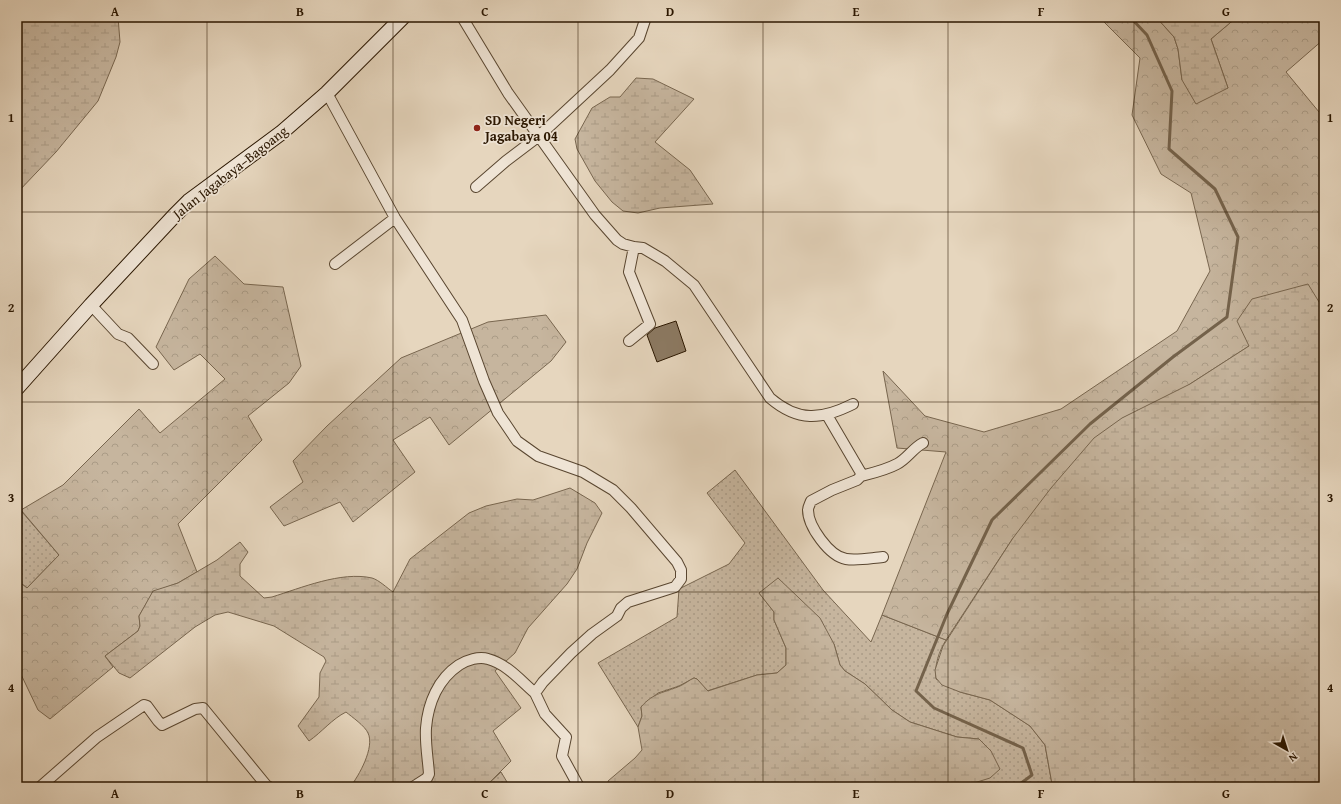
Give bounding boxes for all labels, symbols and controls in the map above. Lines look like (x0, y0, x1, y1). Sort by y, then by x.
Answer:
text: A (111, 2, 120, 21)
text: B (296, 2, 304, 21)
text: C (481, 2, 489, 21)
text: D (666, 2, 674, 21)
text: E (853, 2, 860, 21)
text: F (1038, 2, 1045, 21)
text: G (1222, 2, 1230, 21)
text: 1 (8, 108, 14, 127)
text: 1 (1327, 108, 1333, 127)
place label: SD Negeri Jagabaya 04 (483, 110, 558, 146)
street label: Jalan Jagabaya–Bagoang (167, 121, 292, 225)
marker: SD Negeri Jagabaya 04 (472, 123, 482, 133)
text: 2 (8, 298, 15, 317)
text: 2 (1327, 298, 1334, 317)
text: 3 (8, 488, 14, 507)
text: 3 (1327, 488, 1333, 507)
text: 4 (8, 678, 15, 697)
text: 4 (1327, 678, 1334, 697)
north arrow (1267, 730, 1307, 770)
text: N (1285, 749, 1301, 767)
text: A (111, 784, 120, 803)
text: B (296, 784, 304, 803)
text: C (481, 784, 489, 803)
text: D (666, 784, 674, 803)
text: E (853, 784, 860, 803)
text: F (1038, 784, 1045, 803)
text: G (1222, 784, 1230, 803)

